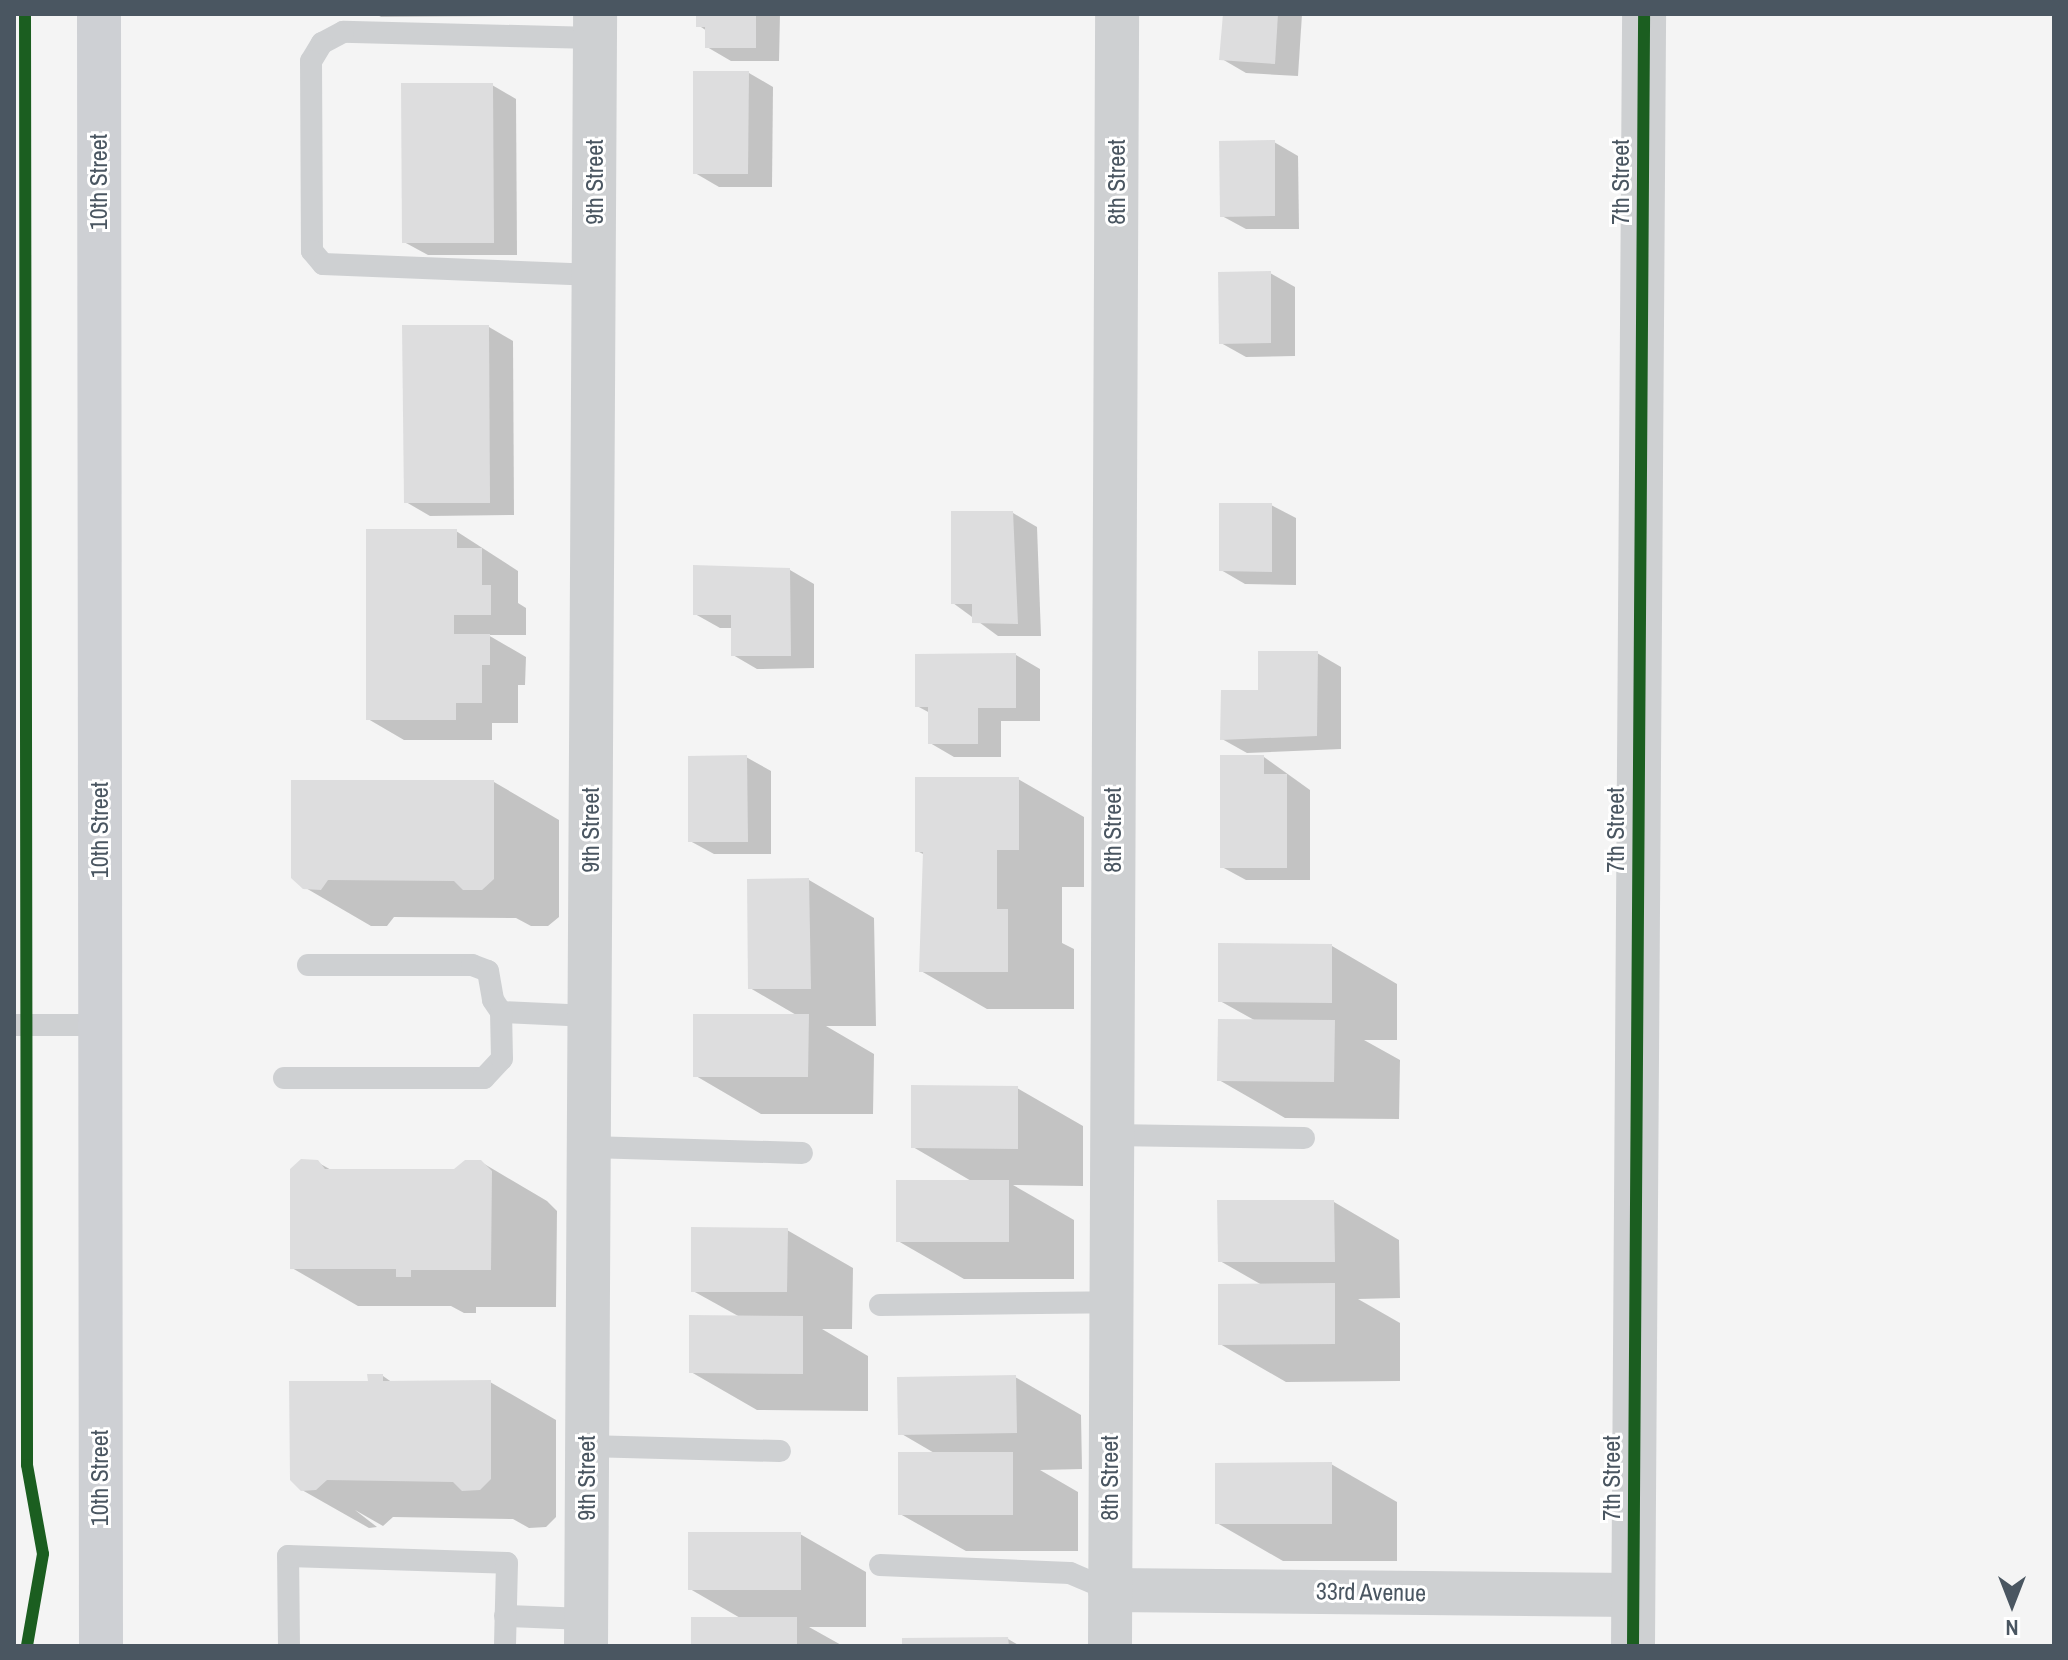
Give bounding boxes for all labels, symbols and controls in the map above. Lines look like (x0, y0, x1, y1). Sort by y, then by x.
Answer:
street label: 10th Street (85, 134, 113, 230)
street label: 9th Street (581, 139, 609, 225)
street label: 8th Street (1103, 139, 1131, 225)
street label: 7th Street (1607, 139, 1635, 225)
street label: 10th Street (86, 782, 114, 878)
street label: 9th Street (577, 787, 605, 873)
street label: 8th Street (1099, 787, 1127, 873)
street label: 7th Street (1602, 787, 1630, 873)
street label: 10th Street (86, 1430, 114, 1526)
street label: 9th Street (573, 1435, 601, 1521)
street label: 8th Street (1096, 1435, 1124, 1521)
street label: 7th Street (1598, 1435, 1626, 1521)
north arrow (1972, 1564, 2052, 1644)
street label: 33rd Avenue (1315, 1577, 1427, 1607)
text: N (2005, 1613, 2019, 1643)

